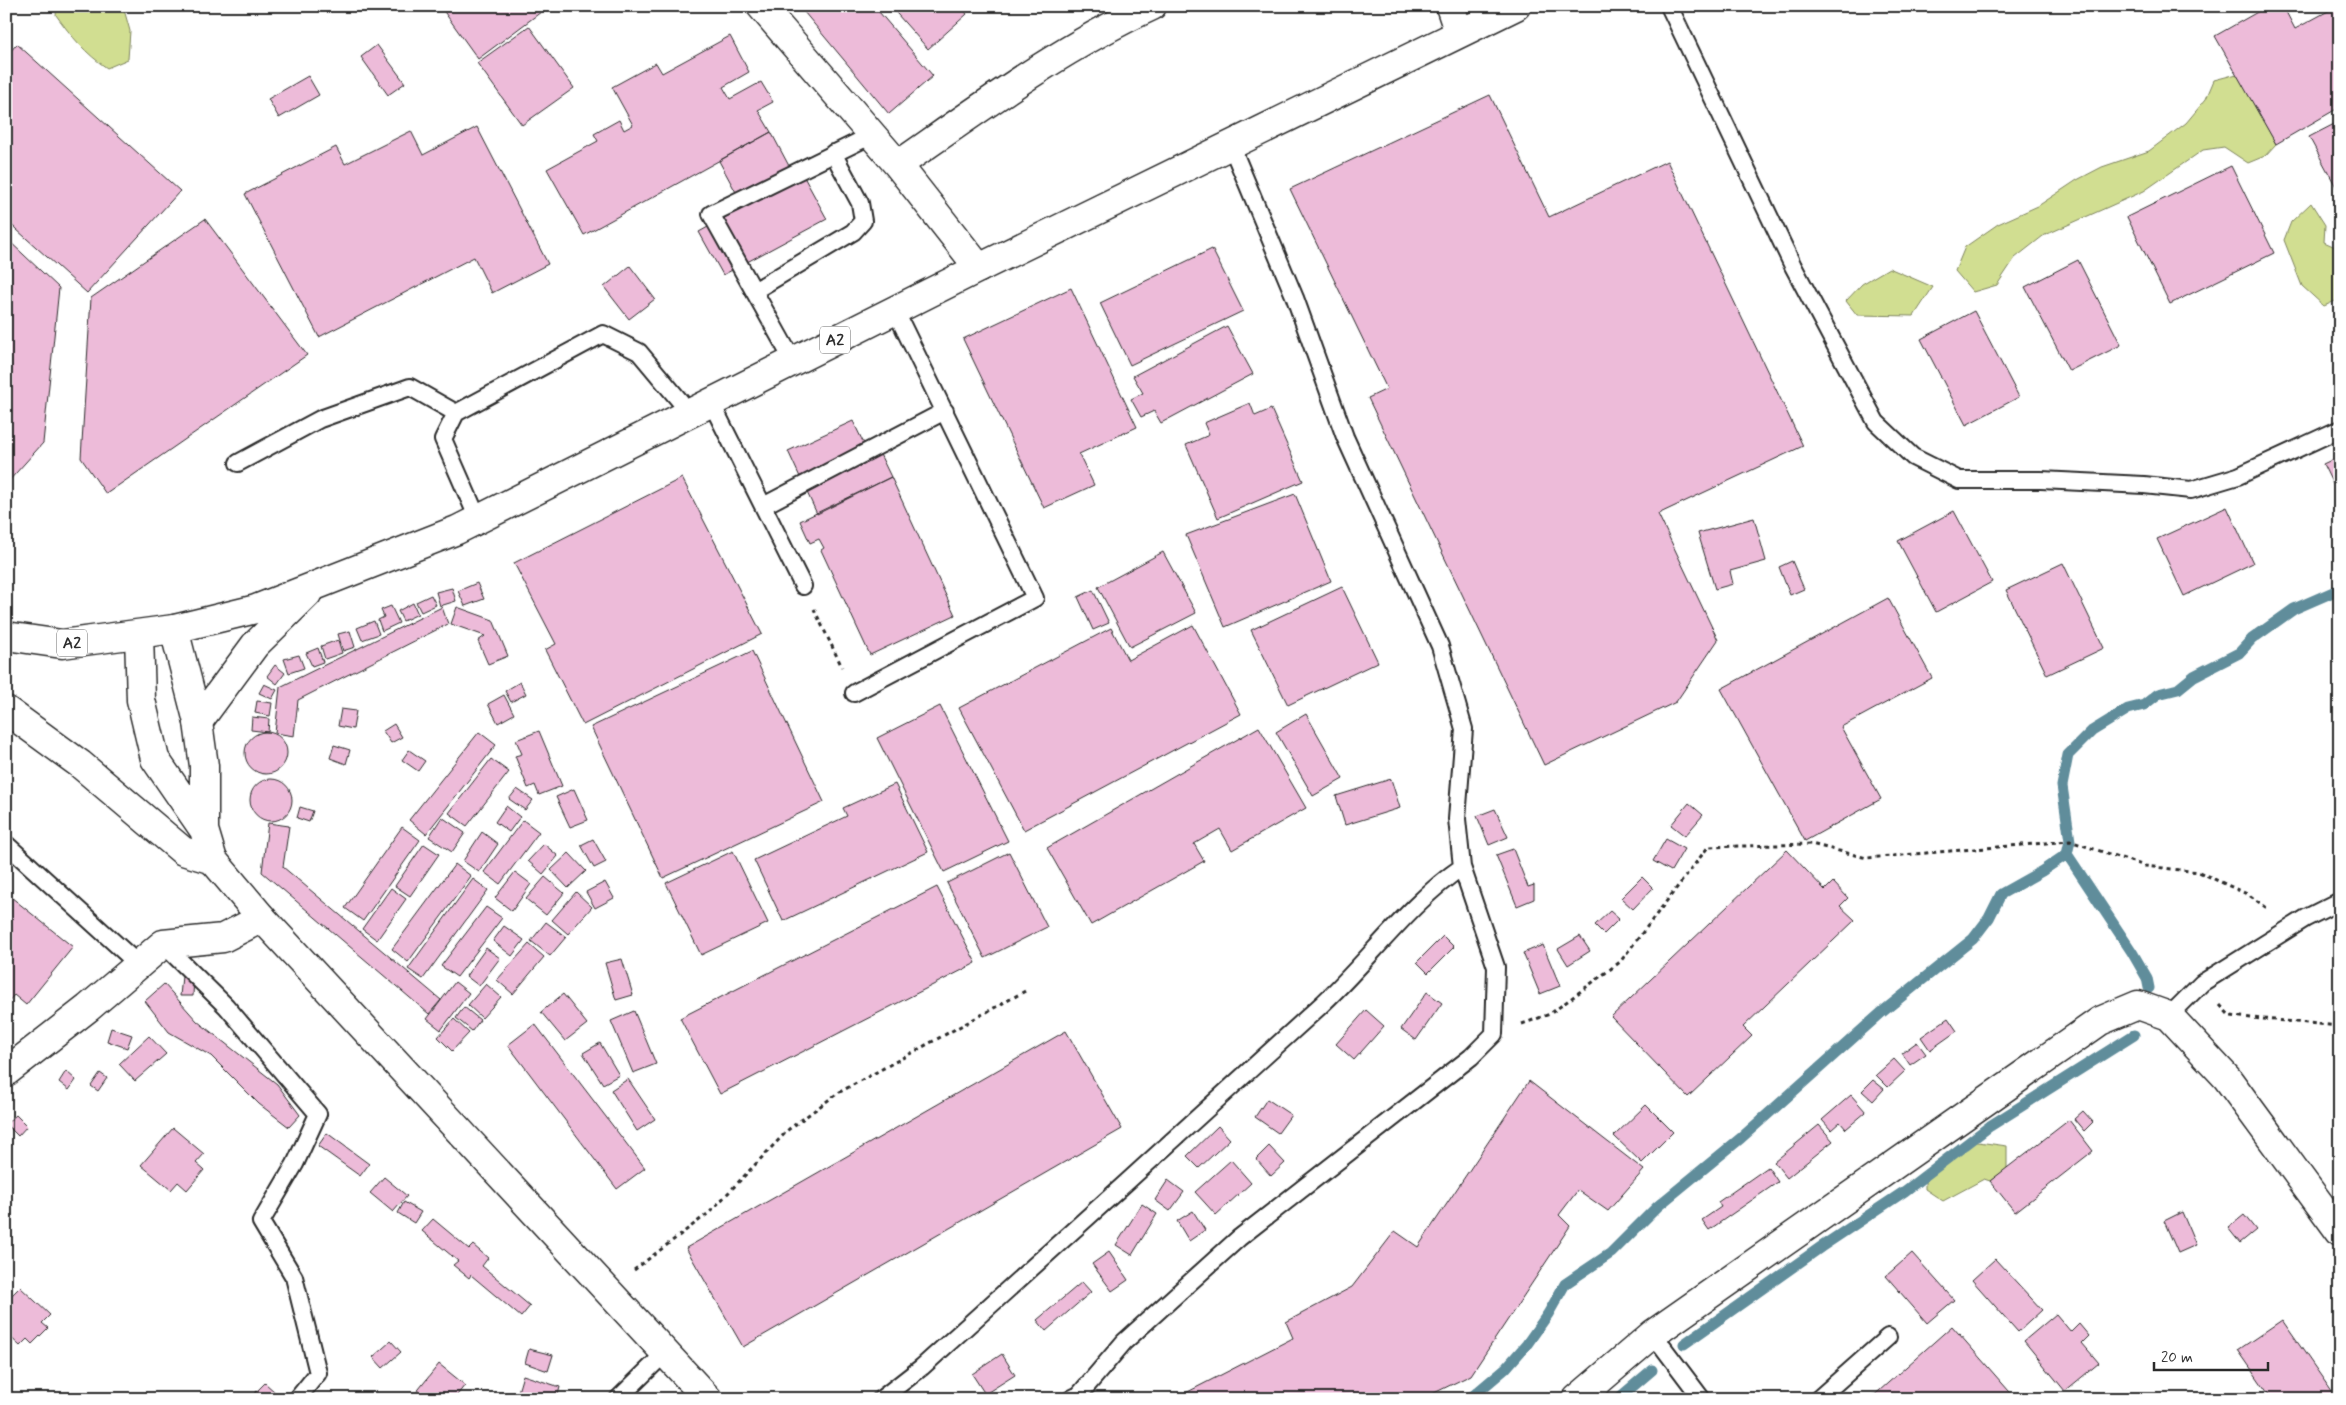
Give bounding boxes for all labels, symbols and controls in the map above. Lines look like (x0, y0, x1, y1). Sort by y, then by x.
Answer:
road number: A2 (820, 326, 850, 354)
road number: A2 (57, 630, 87, 656)
scale bar (2154, 1340, 2267, 1372)
text: 20 m (2161, 1348, 2193, 1368)

